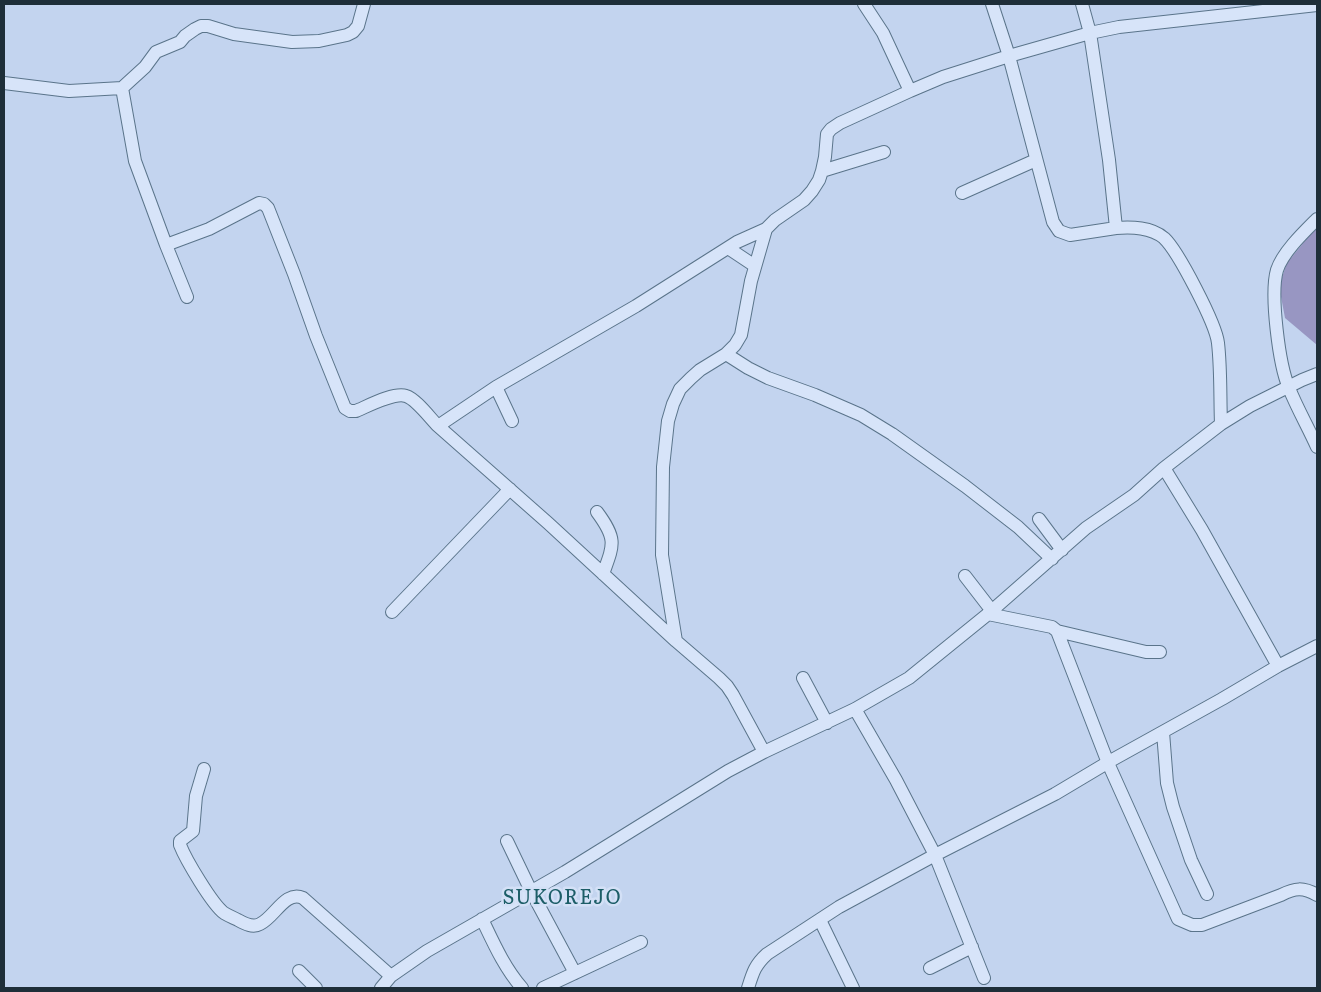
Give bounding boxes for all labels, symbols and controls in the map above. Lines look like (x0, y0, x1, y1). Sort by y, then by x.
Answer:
district label: SUKOREJO (501, 886, 623, 910)

